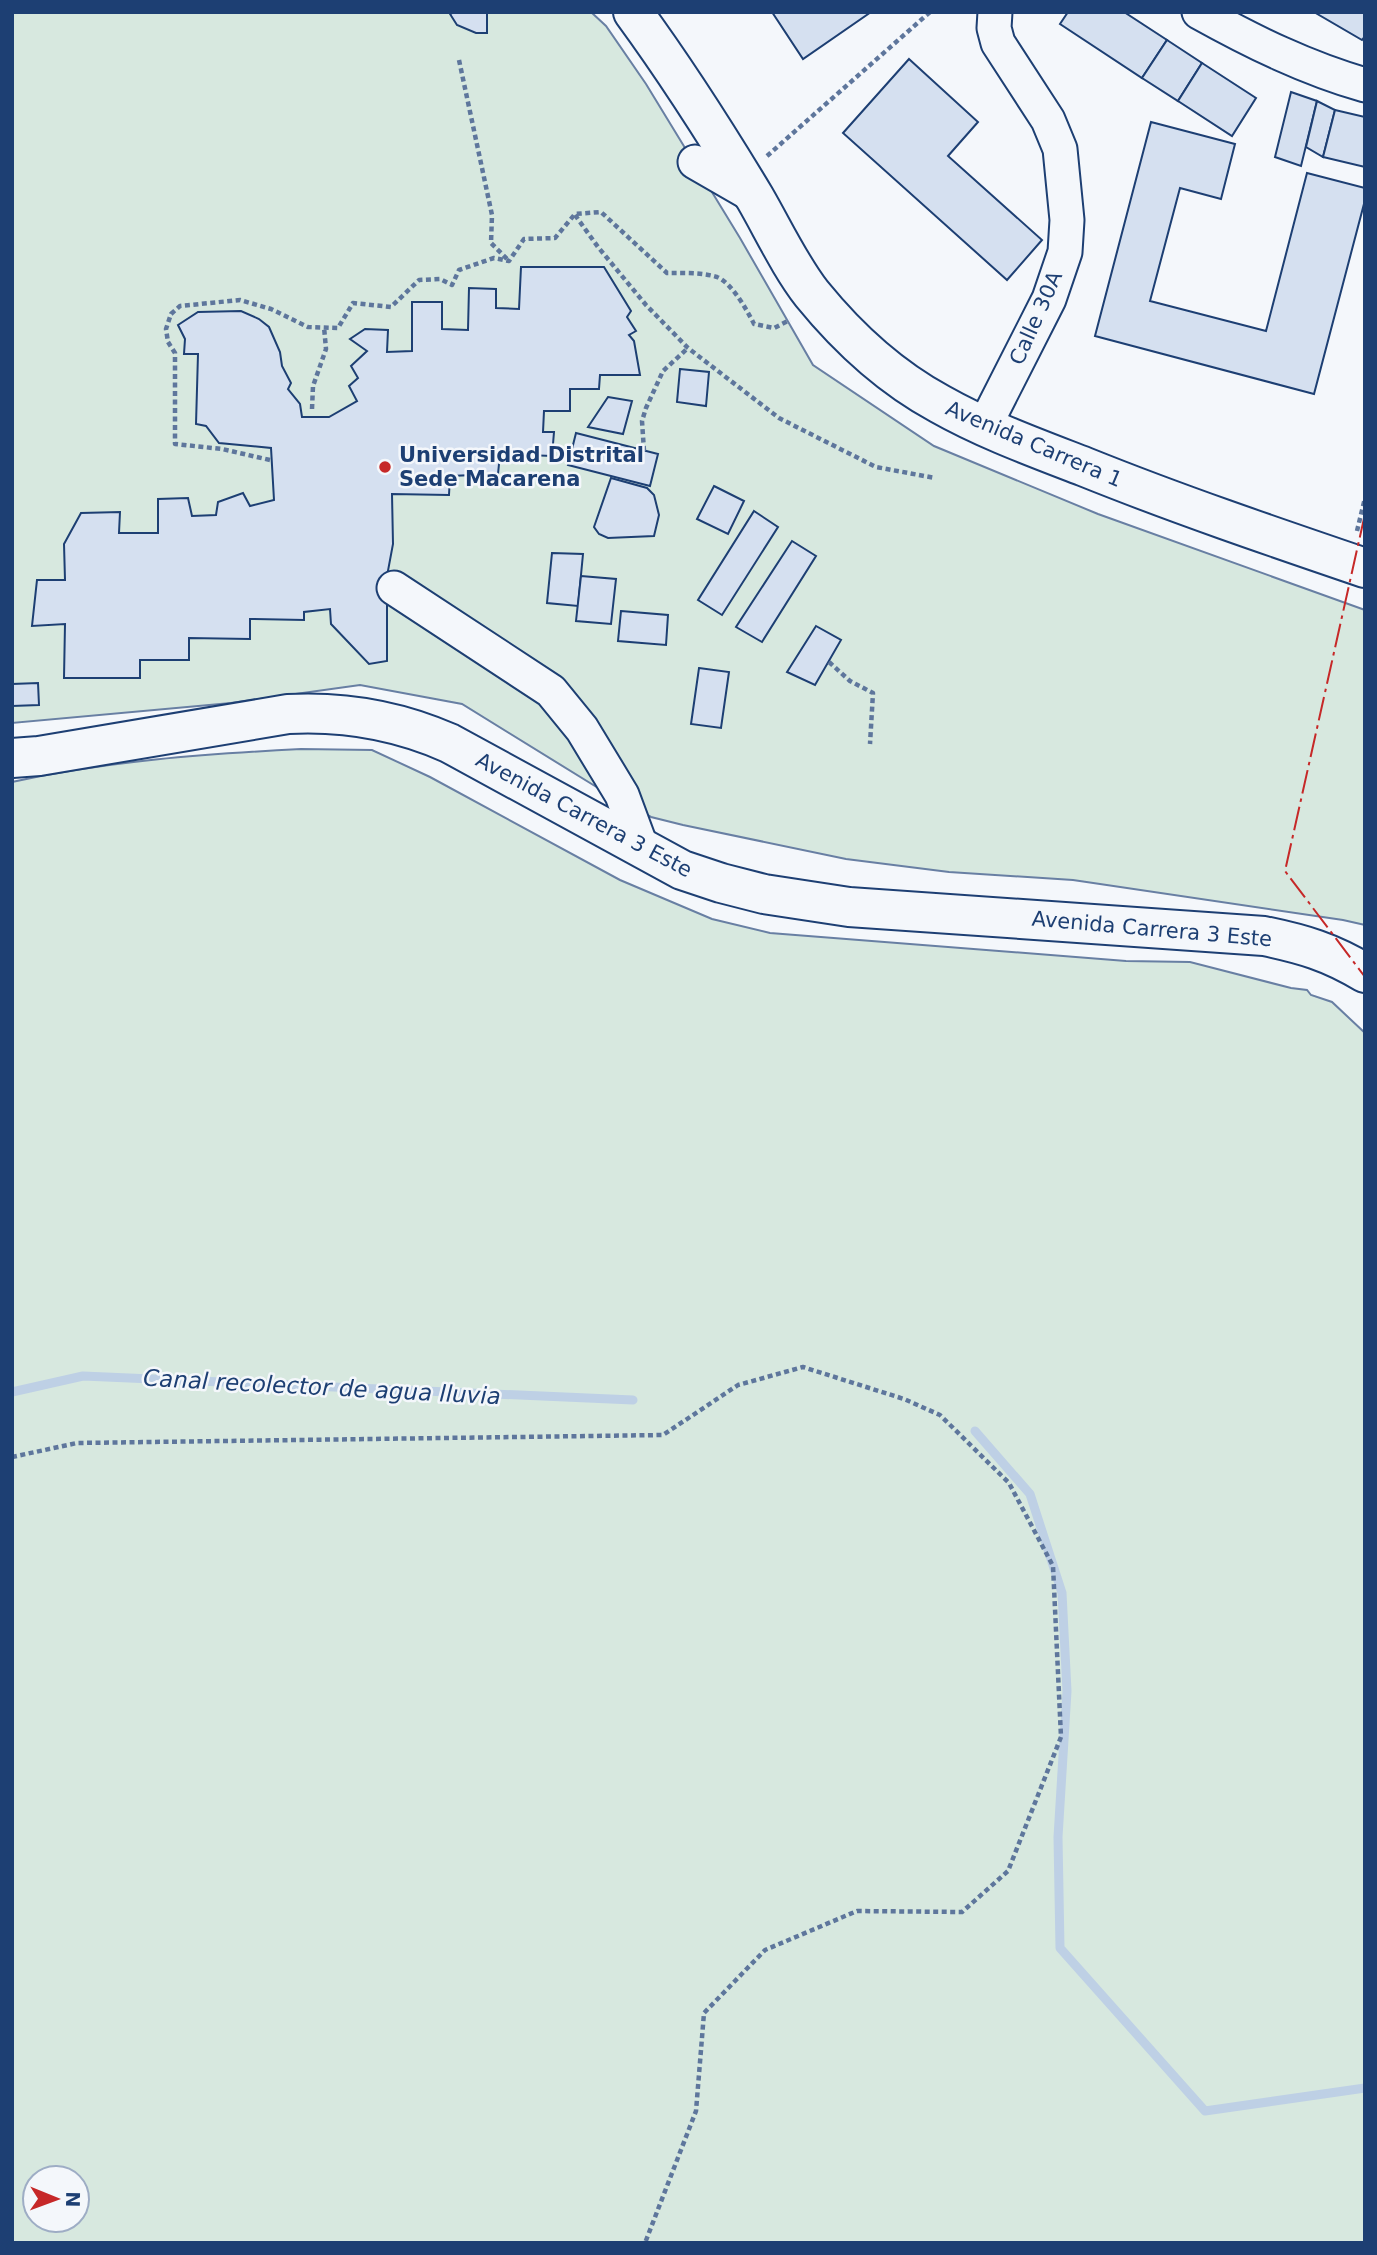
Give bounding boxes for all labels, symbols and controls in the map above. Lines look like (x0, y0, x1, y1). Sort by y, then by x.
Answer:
street label: Calle 30A (1005, 267, 1068, 369)
street label: Avenida Carrera 1 (942, 396, 1126, 492)
place label: Universidad Distrital Sede Macarena (399, 443, 644, 491)
marker: Universidad Distrital Sede Macarena (377, 459, 393, 475)
street label: Avenida Carrera 3 Este (472, 748, 696, 882)
street label: Avenida Carrera 3 Este (1031, 907, 1273, 951)
water label: Canal recolector de agua lluvia (143, 1365, 501, 1409)
north arrow (21, 2164, 91, 2234)
text: N (62, 2191, 84, 2207)

